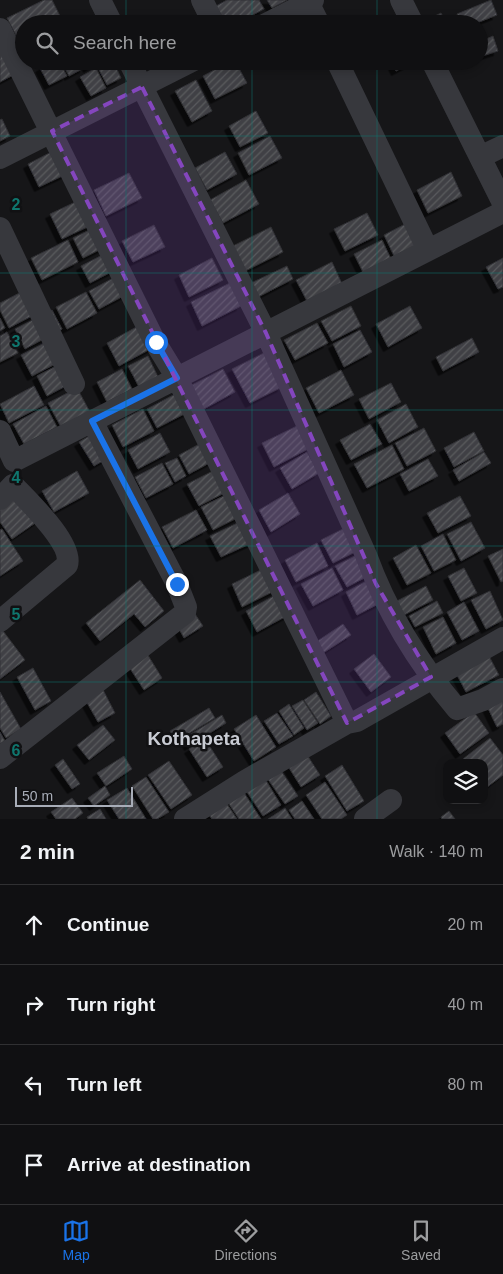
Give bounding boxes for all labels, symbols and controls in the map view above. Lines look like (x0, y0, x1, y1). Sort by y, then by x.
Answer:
search box (15, 15, 488, 70)
icon: search (33, 29, 61, 57)
text: Search here (73, 32, 177, 53)
text: 2 (12, 196, 21, 213)
route start (145, 331, 168, 354)
text: 3 (12, 333, 21, 350)
text: 4 (12, 469, 21, 486)
route end (166, 573, 189, 596)
text: 5 (12, 606, 21, 623)
district label: Kothapeta (148, 728, 241, 749)
text: 6 (12, 742, 21, 759)
map controls (443, 759, 488, 804)
button: layers (443, 759, 488, 804)
scale bar (15, 784, 132, 807)
text: 50 m (22, 788, 53, 804)
text: 2 min (20, 840, 75, 863)
text: Walk · 140 m (389, 843, 483, 860)
icon: ahead (20, 911, 48, 939)
text: Continue (67, 914, 149, 935)
text: 20 m (447, 916, 483, 933)
icon: right (20, 991, 48, 1019)
text: Turn right (67, 994, 155, 1015)
text: 40 m (447, 996, 483, 1013)
icon: left (20, 1071, 48, 1099)
text: Turn left (67, 1074, 142, 1095)
text: 80 m (447, 1076, 483, 1093)
icon: arrive (20, 1151, 48, 1179)
text: Arrive at destination (67, 1154, 251, 1175)
tab: Map (62, 1217, 90, 1263)
tab: Directions (215, 1217, 277, 1263)
tab: Saved (401, 1217, 441, 1263)

